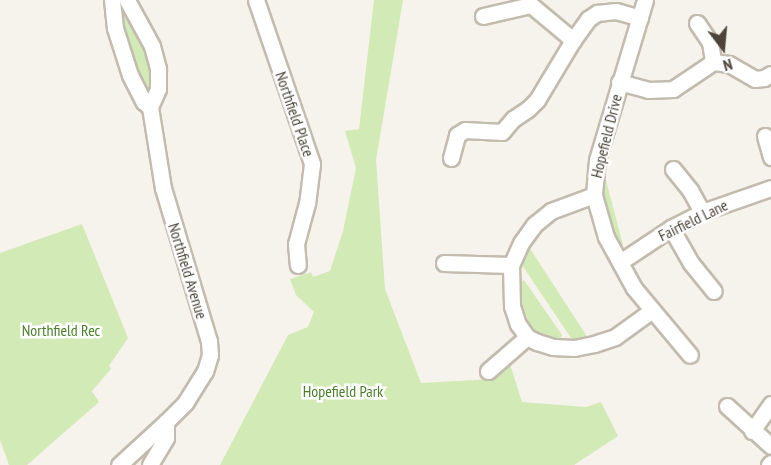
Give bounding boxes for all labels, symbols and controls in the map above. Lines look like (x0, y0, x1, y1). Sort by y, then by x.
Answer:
north arrow (693, 18, 753, 78)
text: N (721, 54, 735, 76)
street label: Northfield Place (271, 69, 319, 159)
street label: Hopefield Drive (586, 92, 626, 180)
street label: Fairfield Lane (655, 195, 731, 245)
street label: Northfield Avenue (164, 220, 212, 322)
park label: Northfield Rec (22, 320, 100, 340)
park label: Hopefield Park (303, 381, 383, 401)

